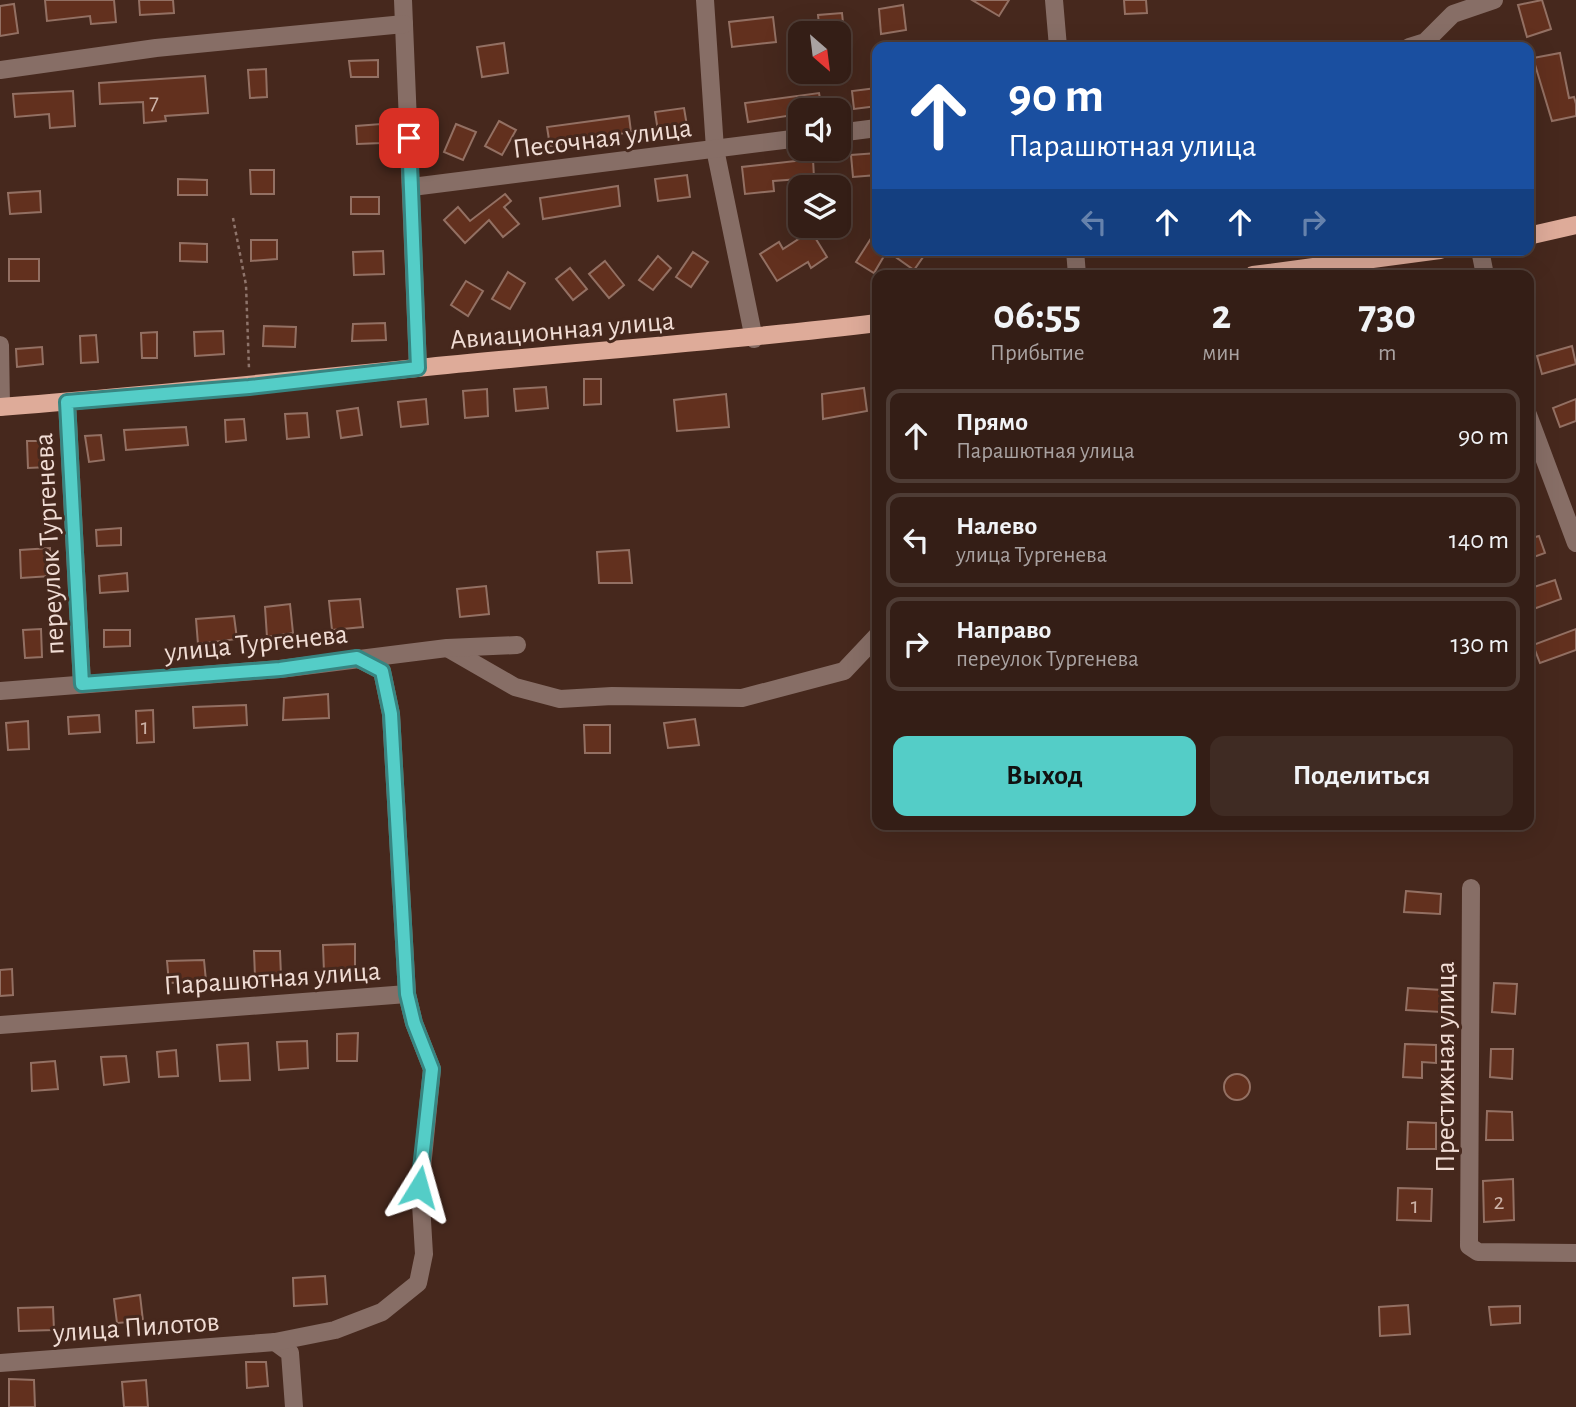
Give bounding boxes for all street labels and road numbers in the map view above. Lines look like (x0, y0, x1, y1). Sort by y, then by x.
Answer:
street label: Песочная улица (511, 114, 694, 164)
street label: Авиационная улица (449, 307, 676, 355)
street label: переулок Тургенева (30, 432, 70, 656)
street label: улица Тургенева (162, 620, 349, 668)
street label: Парашютная улица (163, 957, 382, 1001)
street label: Престижная улица (1432, 961, 1460, 1173)
street label: улица Пилотов (51, 1308, 220, 1348)

